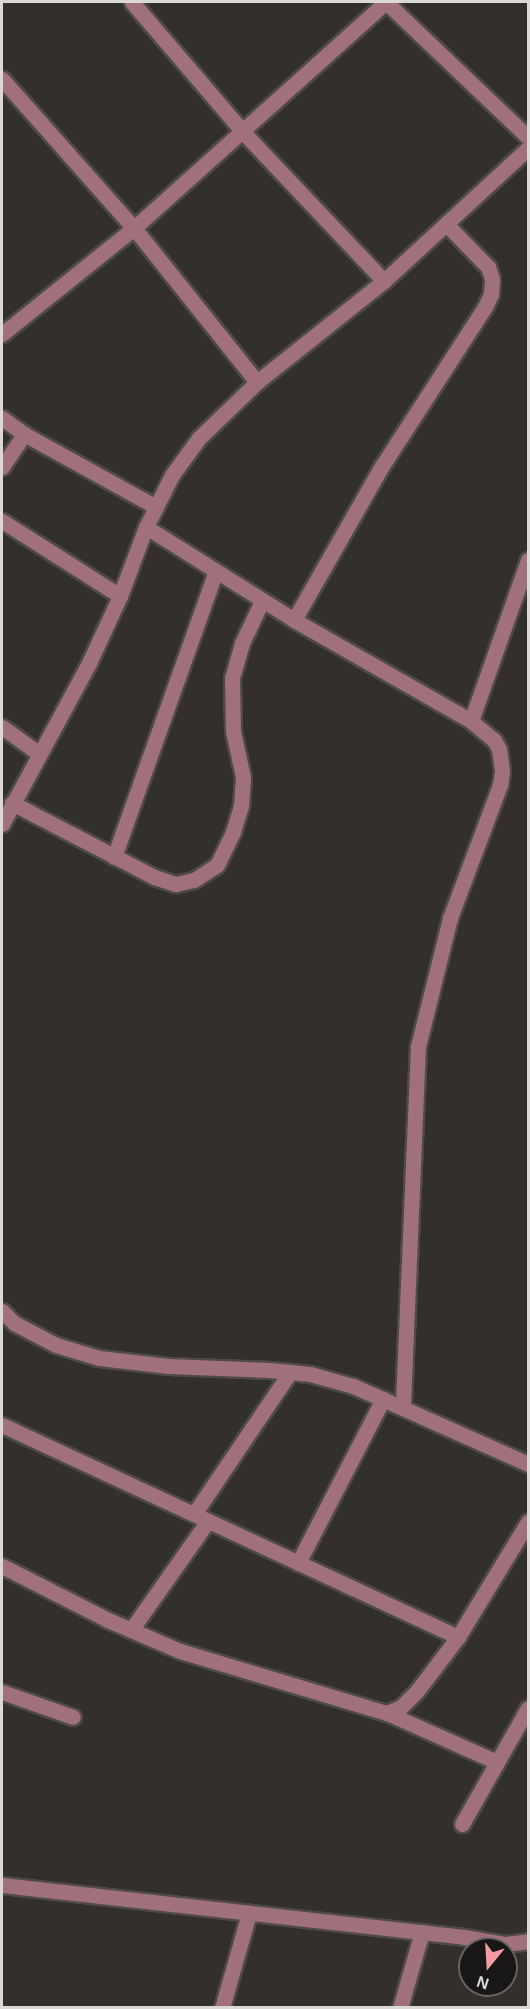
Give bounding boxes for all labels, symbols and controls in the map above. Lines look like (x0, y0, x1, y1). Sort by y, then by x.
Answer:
north arrow (458, 1937, 518, 1997)
text: N (475, 1973, 491, 1993)

